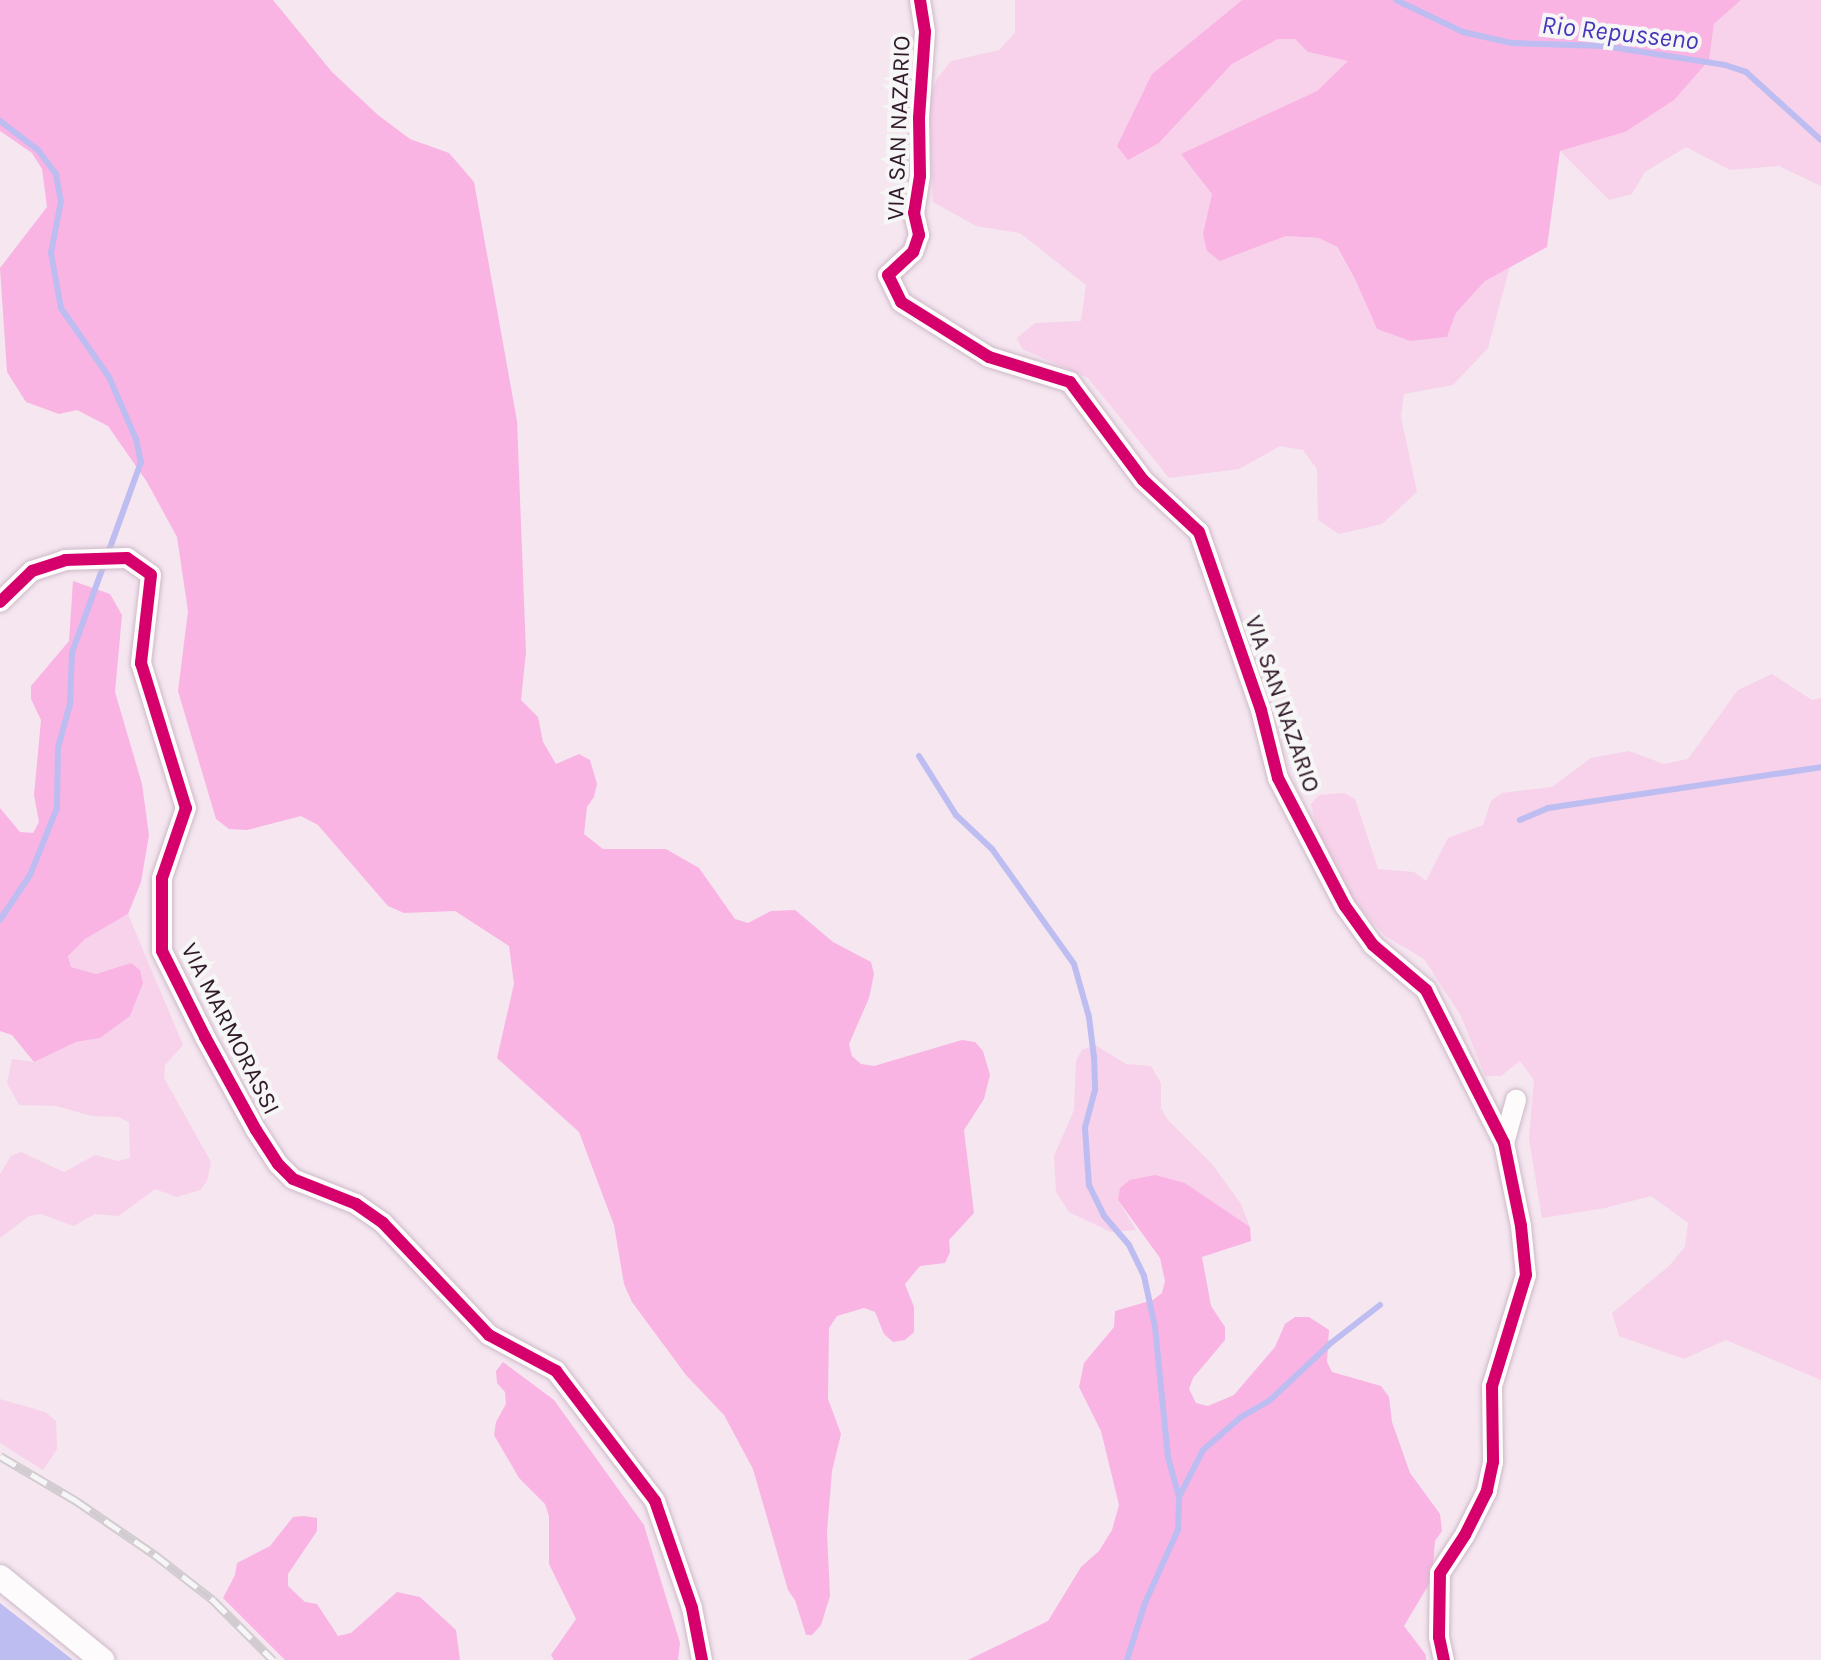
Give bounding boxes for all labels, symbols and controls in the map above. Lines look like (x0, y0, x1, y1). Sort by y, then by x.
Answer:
water label: Rio Repusseno (1540, 9, 1700, 57)
street label: VIA SAN NAZARIO (881, 35, 917, 221)
street label: VIA SAN NAZARIO (1238, 612, 1326, 796)
street label: VIA MARMORASSI (174, 938, 286, 1120)

